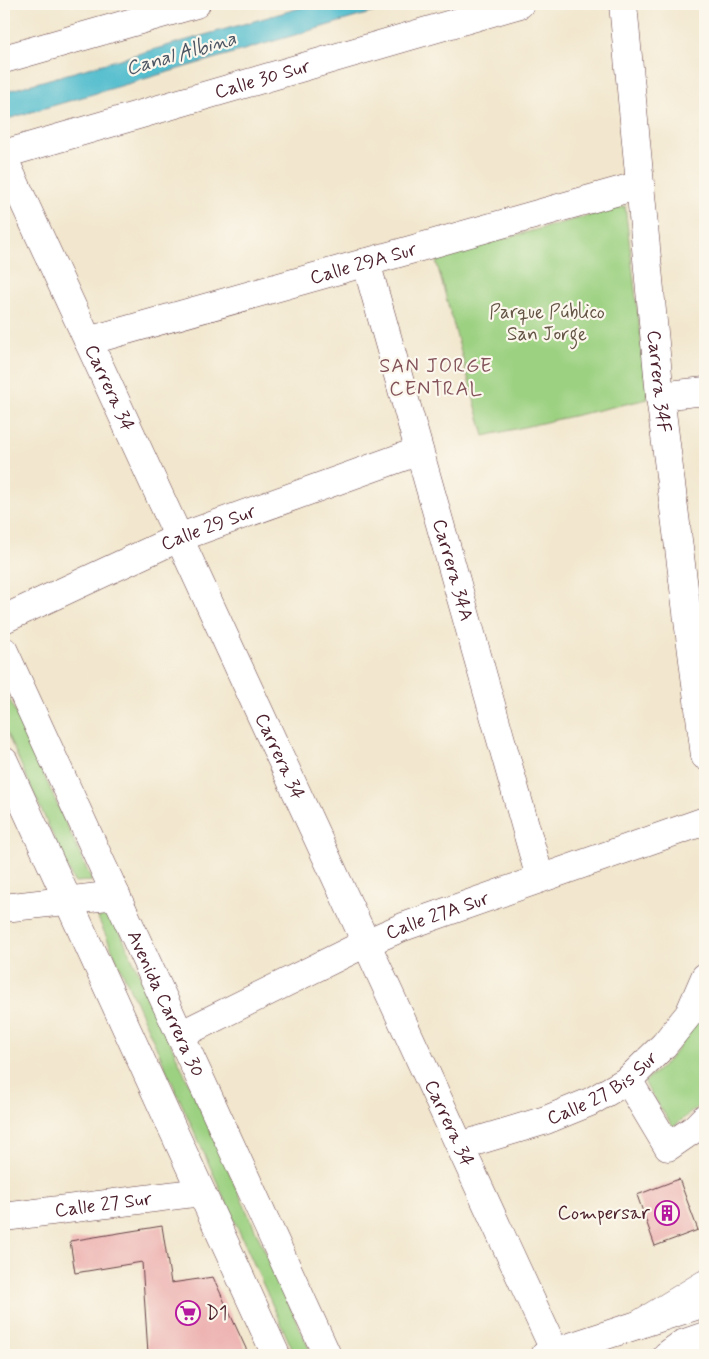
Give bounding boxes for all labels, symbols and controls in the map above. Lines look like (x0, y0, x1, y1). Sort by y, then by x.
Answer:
water label: Canal Albina (123, 25, 239, 83)
street label: Calle 30 Sur (212, 53, 313, 105)
street label: Calle 29A Sur (307, 236, 420, 290)
park label: Parque Público San Jorge (489, 300, 605, 350)
street label: Carrera 34F (641, 329, 677, 434)
street label: Carrera 34 (79, 340, 140, 435)
district label: SAN JORGE CENTRAL (379, 353, 493, 403)
street label: Calle 29 Sur (157, 498, 259, 557)
street label: Carrera 34A (427, 516, 479, 624)
street label: Carrera 34 (249, 709, 311, 804)
street label: Calle 27A Sur (382, 885, 492, 946)
street label: Avenida Carrera 30 (121, 926, 210, 1081)
street label: Calle 27 Bis Sur (543, 1045, 663, 1131)
street label: Carrera 34 (418, 1076, 480, 1170)
street label: Calle 27 Sur (53, 1186, 153, 1223)
building icon: Compersar (654, 1200, 680, 1226)
place label: Compersar (557, 1201, 650, 1226)
supermarket icon: D1 (175, 1300, 201, 1326)
place label: D1 (206, 1301, 228, 1326)

